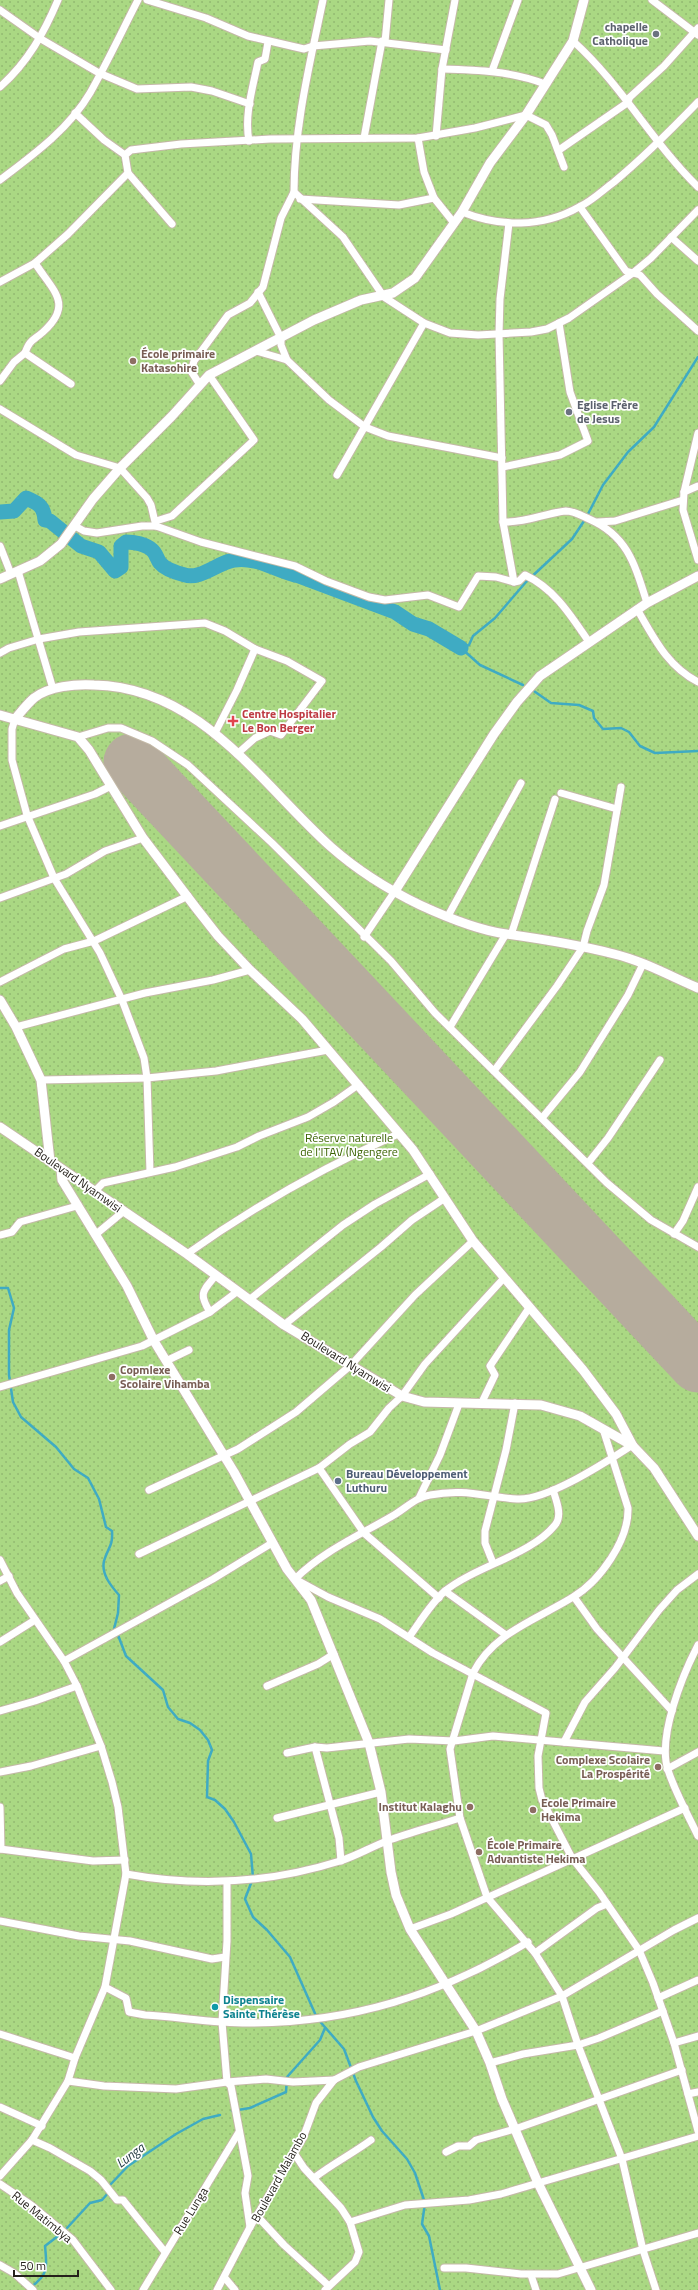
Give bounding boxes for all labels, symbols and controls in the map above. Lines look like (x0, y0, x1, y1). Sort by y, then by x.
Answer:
place label: chapelle Catholique (592, 17, 648, 50)
marker: chapelle Catholique (651, 29, 661, 39)
place label: École primaire Katasohire (141, 344, 215, 377)
marker: École primaire Katasohire (128, 356, 138, 366)
place label: Eglise Frère de Jesus (577, 395, 638, 428)
marker: Eglise Frère de Jesus (564, 407, 574, 417)
place label: Centre Hospitalier Le Bon Berger (242, 704, 336, 737)
marker: Centre Hospitalier Le Bon Berger (227, 715, 239, 727)
park label: Réserve naturelle de l'ITAV (Ngengere (300, 1128, 398, 1161)
street label: Boulevard Nyamwisi (31, 1142, 126, 1217)
street label: Boulevard Nyamwisi (297, 1326, 395, 1397)
place label: Copmlexe Scolaire Vihamba (120, 1360, 210, 1393)
marker: Copmlexe Scolaire Vihamba (107, 1372, 117, 1382)
place label: Bureau Développement Luthuru (346, 1464, 468, 1497)
marker: Bureau Développement Luthuru (333, 1476, 343, 1486)
place label: Complexe Scolaire La Prospérité (556, 1750, 650, 1783)
marker: Complexe Scolaire La Prospérité (653, 1762, 663, 1772)
place label: Ecole Primaire Hekima (541, 1793, 616, 1826)
place label: Institut Kalaghu (379, 1797, 462, 1816)
marker: Institut Kalaghu (465, 1802, 475, 1812)
marker: Ecole Primaire Hekima (528, 1805, 538, 1815)
place label: École Primaire Advantiste Hekima (487, 1835, 585, 1868)
marker: École Primaire Advantiste Hekima (474, 1847, 484, 1857)
place label: Dispensaire Sainte Thérèse (223, 1990, 300, 2023)
marker: Dispensaire Sainte Thérèse (210, 2002, 220, 2012)
street label: Boulevard Malambo (246, 2128, 311, 2226)
water label: Lunga (112, 2137, 150, 2172)
street label: Rue Lunga (168, 2183, 213, 2238)
street label: Rue Matimbya (8, 2186, 77, 2247)
scale bar (14, 2252, 78, 2278)
text: 50 m (20, 2256, 46, 2275)

